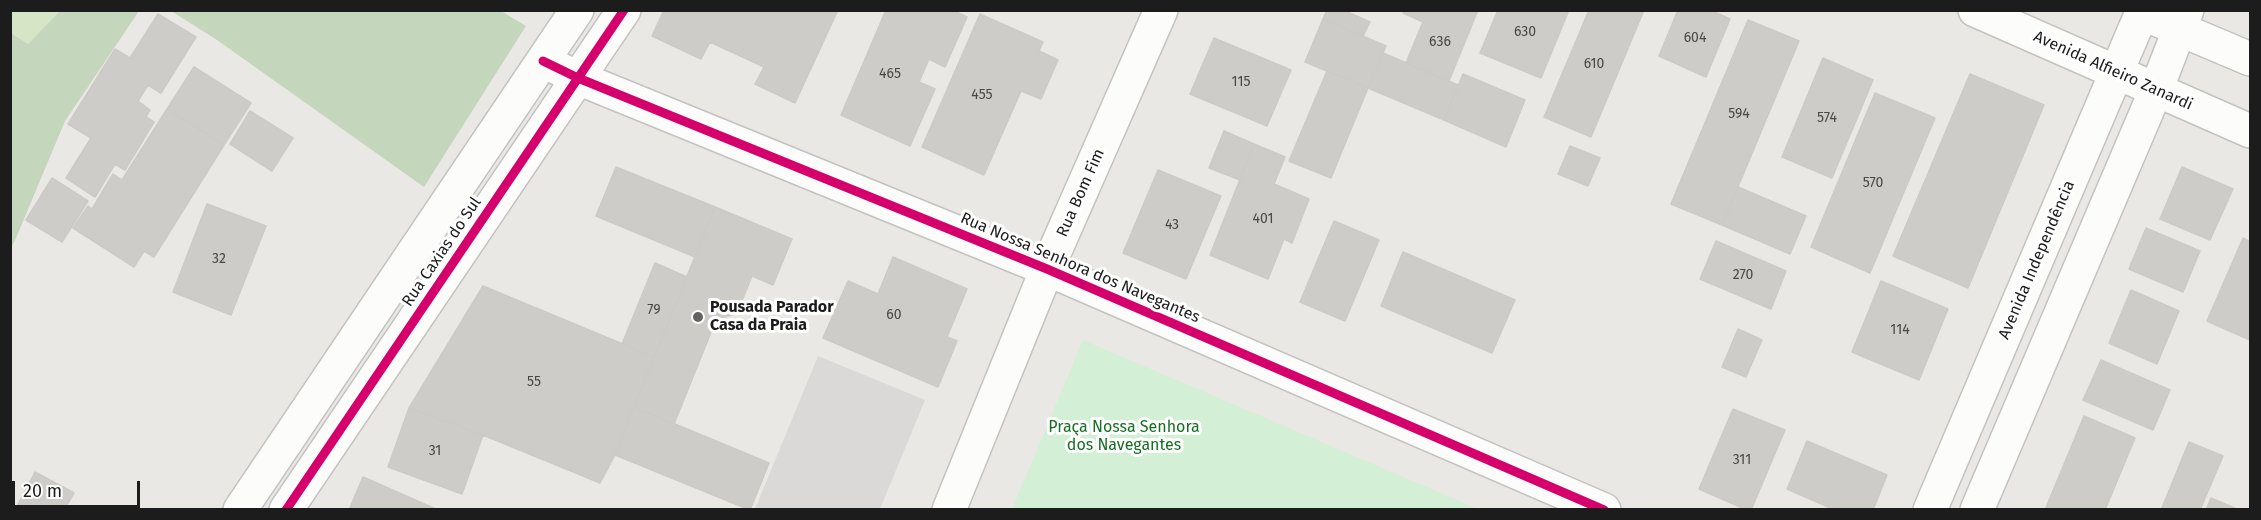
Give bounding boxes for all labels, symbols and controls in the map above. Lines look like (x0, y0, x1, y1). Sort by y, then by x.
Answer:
house number: 630 (1514, 24, 1536, 40)
street label: Avenida Alfieiro Zanardi (2030, 27, 2196, 115)
house number: 604 (1684, 30, 1706, 46)
house number: 636 (1429, 34, 1451, 50)
house number: 610 (1584, 56, 1604, 72)
house number: 465 (879, 66, 901, 82)
house number: 115 (1232, 74, 1250, 90)
house number: 455 (971, 87, 993, 103)
house number: 594 (1728, 106, 1750, 122)
house number: 574 (1817, 110, 1837, 126)
street label: Rua Bom Fim (1053, 146, 1109, 240)
house number: 570 (1863, 175, 1883, 191)
street label: Avenida Independência (1995, 178, 2079, 342)
street label: Rua Caxias do Sul (398, 194, 486, 310)
street label: Rua Nossa Senhora dos Navegantes (957, 209, 1203, 327)
house number: 401 (1253, 211, 1273, 227)
house number: 43 (1165, 217, 1179, 233)
house number: 32 (212, 251, 226, 267)
house number: 270 (1733, 267, 1753, 283)
place label: Pousada Parador Casa da Praia (710, 298, 834, 336)
house number: 79 (647, 302, 661, 318)
house number: 60 (886, 307, 902, 323)
marker: Pousada Parador Casa da Praia (691, 310, 705, 324)
house number: 114 (1890, 322, 1910, 338)
house number: 55 (527, 374, 541, 390)
park label: Praça Nossa Senhora dos Navegantes (1048, 418, 1200, 456)
house number: 31 (429, 443, 441, 459)
house number: 311 (1733, 452, 1751, 468)
scale bar (15, 469, 142, 507)
text: 20 m (23, 480, 62, 502)

